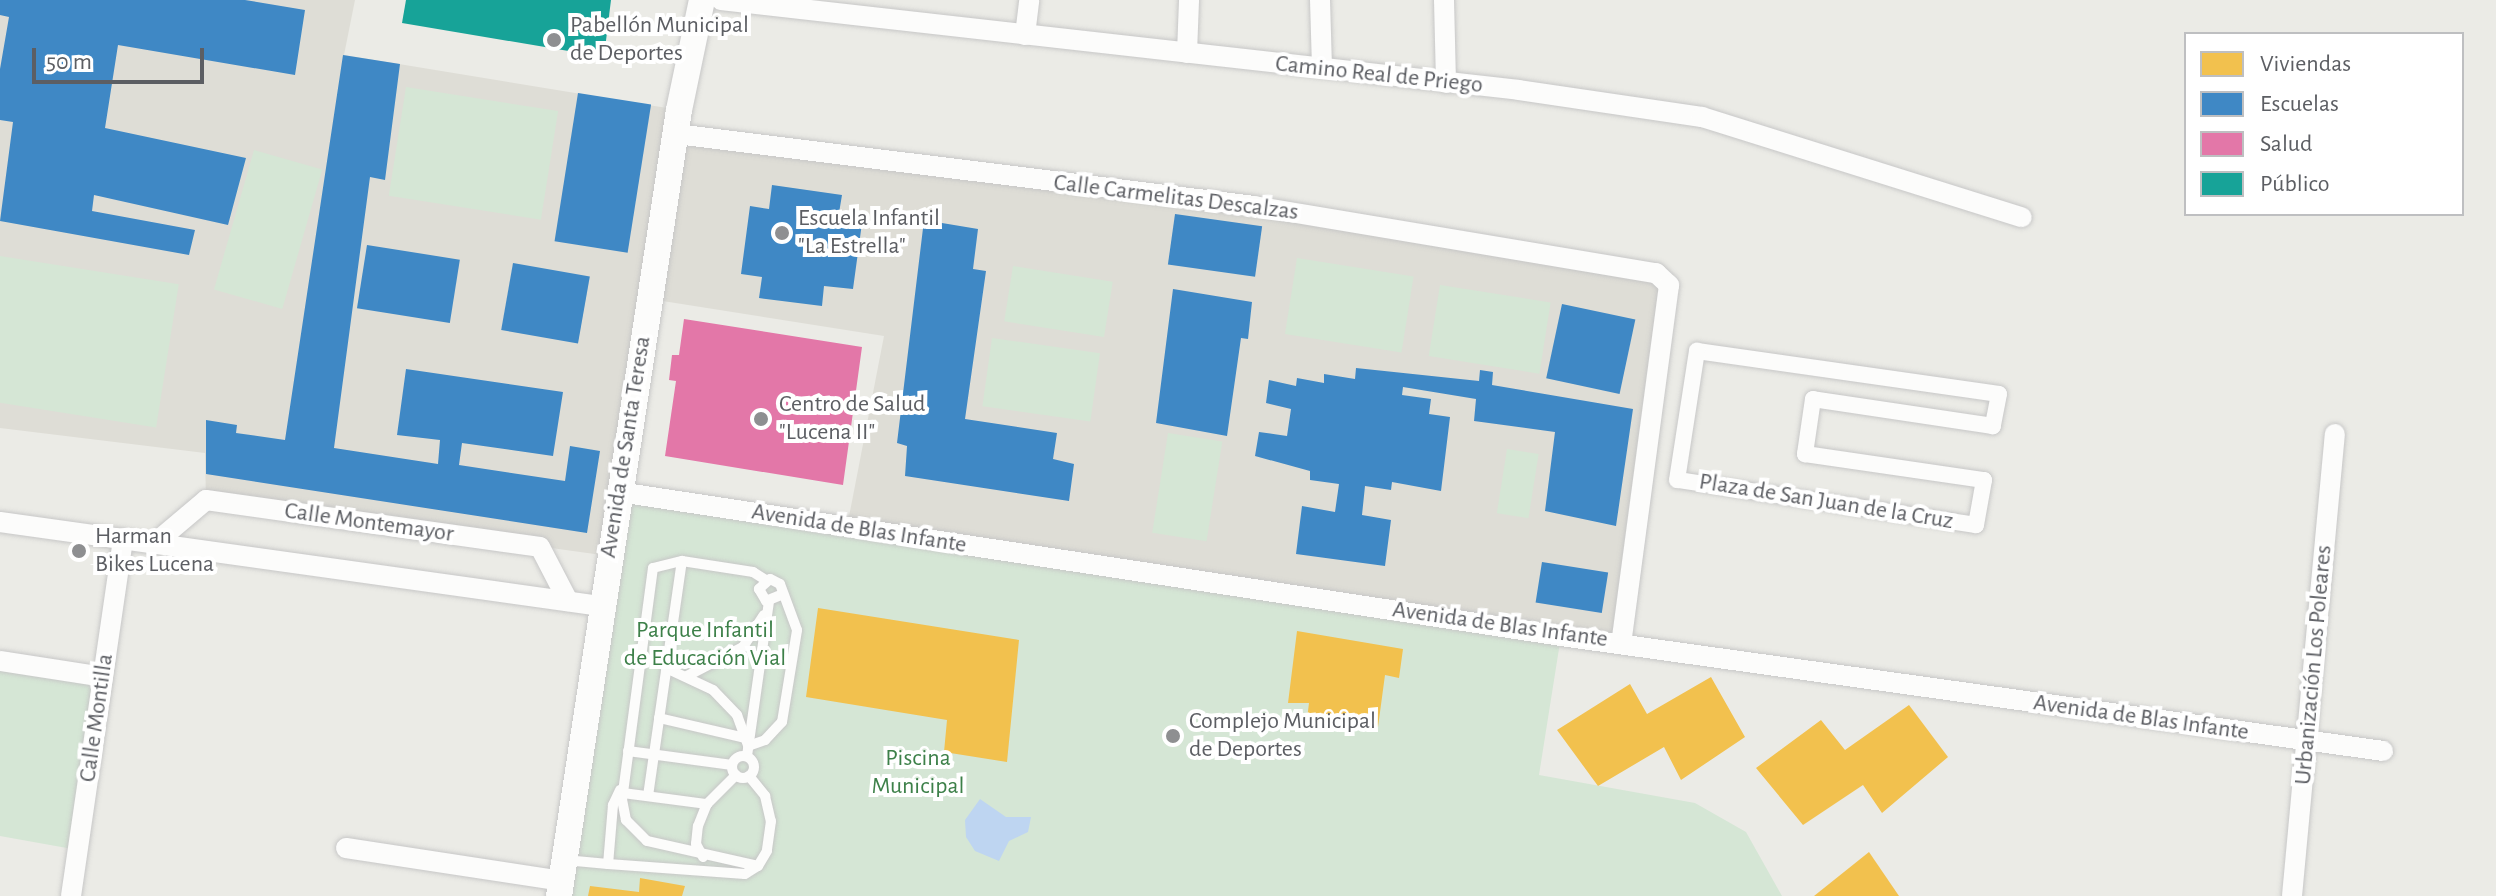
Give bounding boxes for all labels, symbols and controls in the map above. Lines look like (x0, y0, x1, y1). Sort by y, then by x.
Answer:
place label: Pabellón Municipal de Deportes (570, 12, 749, 68)
marker: Pabellón Municipal de Deportes (545, 31, 563, 49)
scale bar (36, 32, 208, 82)
legend (2184, 32, 2464, 216)
text: 50 m (46, 50, 92, 74)
street label: Camino Real de Priego (1274, 50, 1484, 100)
text: Viviendas (2260, 52, 2351, 76)
text: Escuelas (2260, 92, 2339, 116)
text: Salud (2260, 132, 2313, 156)
street label: Calle Carmelitas Descalzas (1052, 169, 1300, 227)
text: Público (2260, 172, 2329, 196)
place label: Escuela Infantil "La Estrella" (798, 205, 940, 261)
marker: Escuela Infantil "La Estrella" (773, 224, 791, 242)
street label: Avenida de Santa Teresa (594, 334, 658, 560)
place label: Centro de Salud "Lucena II" (779, 391, 926, 447)
marker: Centro de Salud "Lucena II" (750, 408, 772, 430)
street label: Plaza de San Juan de la Cruz (1697, 468, 1955, 536)
street label: Calle Montemayor (283, 497, 455, 549)
street label: Avenida de Blas Infante (750, 498, 968, 560)
place label: Harman Bikes Lucena (95, 523, 214, 579)
marker: Harman Bikes Lucena (70, 542, 88, 560)
street label: Urbanización Los Poleares (2289, 544, 2339, 786)
street label: Avenida de Blas Infante (1390, 596, 1610, 654)
park label: Parque Infantil de Educación Vial (624, 617, 786, 673)
street label: Calle Montilla (74, 652, 120, 784)
street label: Avenida de Blas Infante (2031, 689, 2251, 747)
place label: Complejo Municipal de Deportes (1189, 708, 1376, 764)
marker: Complejo Municipal de Deportes (1164, 727, 1182, 745)
park label: Piscina Municipal (872, 745, 964, 801)

